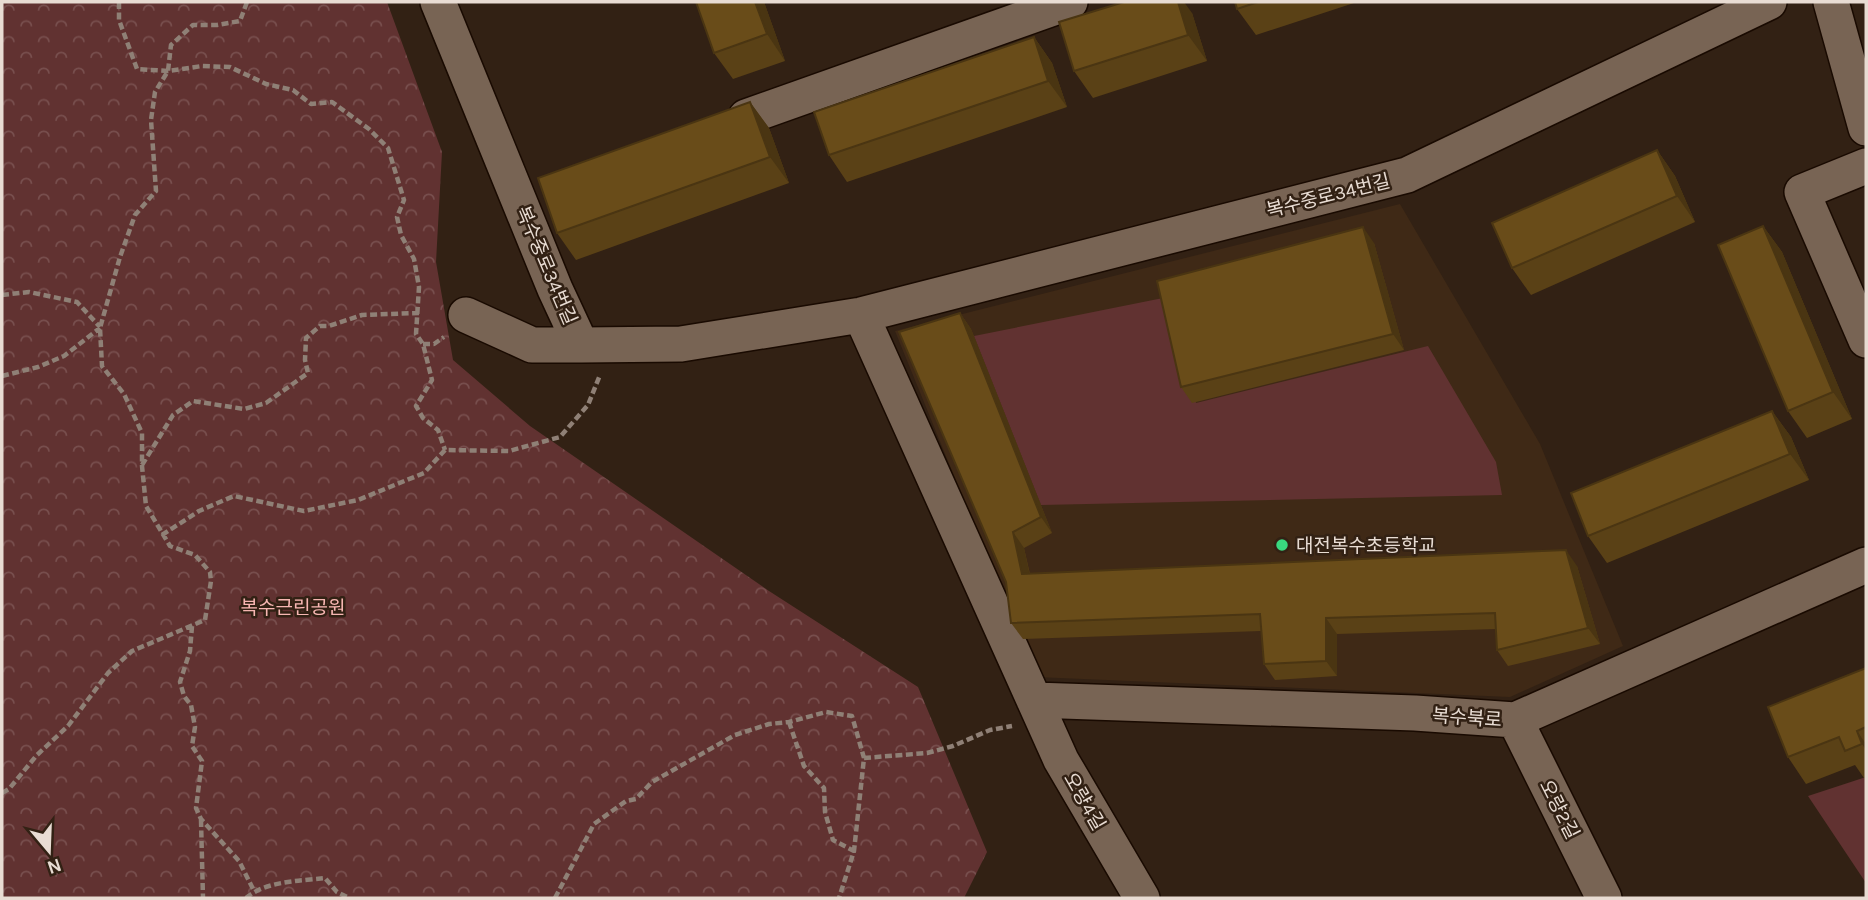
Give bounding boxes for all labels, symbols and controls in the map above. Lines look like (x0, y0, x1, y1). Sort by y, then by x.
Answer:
street label: 복수중로34번길 (1264, 170, 1392, 222)
street label: 복수중로34번길 (511, 203, 581, 328)
place label: 대전복수초등학교 (1296, 535, 1436, 557)
marker: 대전복수초등학교 (1274, 537, 1290, 553)
park label: 복수근린공원 (241, 597, 345, 619)
street label: 복수북로 (1431, 705, 1503, 731)
street label: 오량4길 (1059, 769, 1109, 834)
street label: 오량2길 (1535, 776, 1583, 843)
north arrow (14, 816, 84, 886)
text: N (44, 854, 64, 879)

